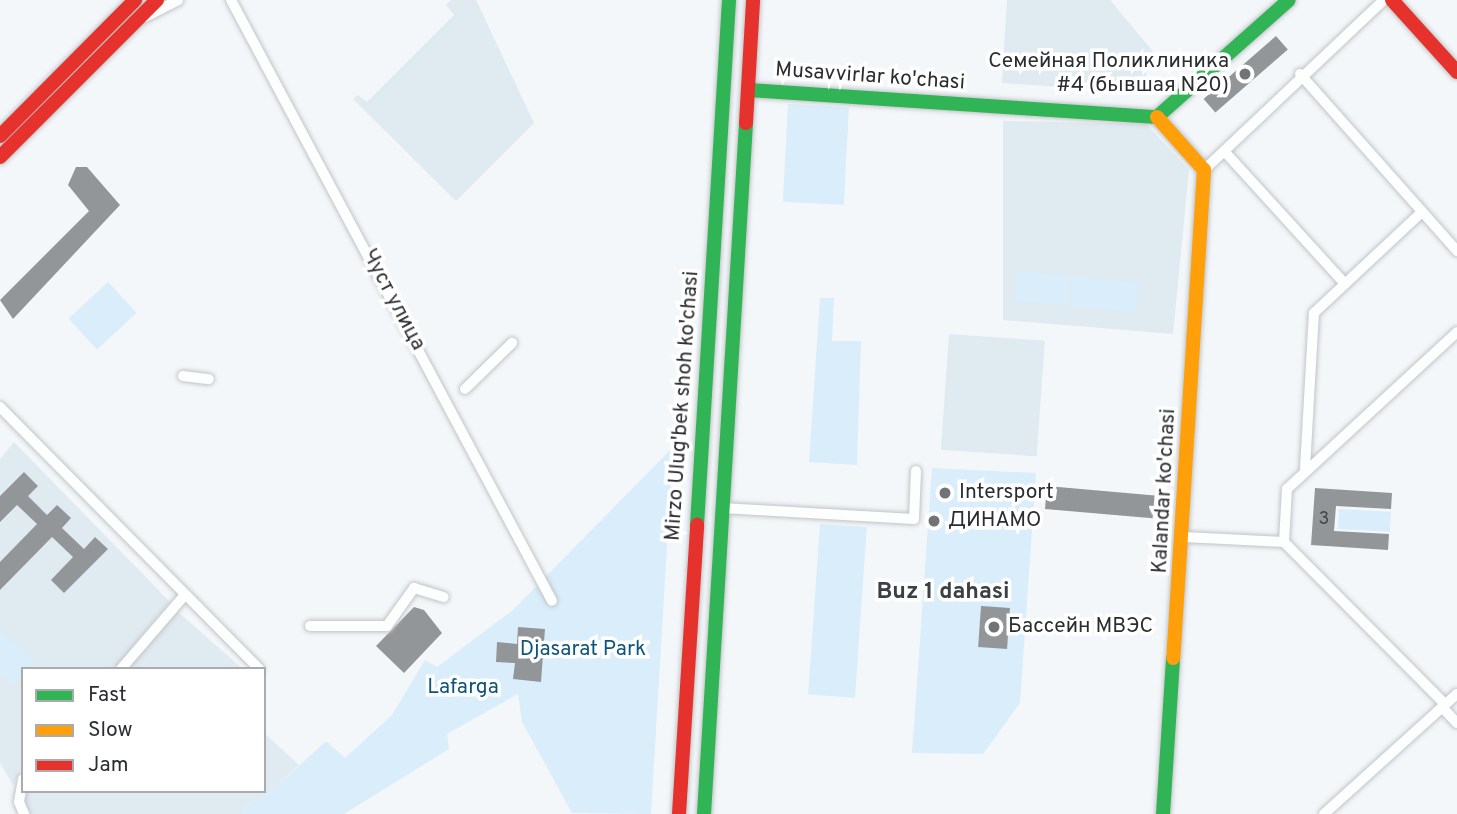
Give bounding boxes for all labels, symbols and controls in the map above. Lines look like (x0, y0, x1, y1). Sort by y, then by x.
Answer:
place label: Семейная Поликлиника #4 (бывшая N20) (988, 49, 1229, 99)
street label: Musavvirlar ko'chasi (774, 58, 966, 96)
marker: Семейная Поликлиника #4 (бывшая N20) (1235, 64, 1255, 84)
street label: Чуст улица (356, 245, 430, 355)
street label: Mirzo Ulug'bek shoh ko'chasi (661, 270, 705, 542)
street label: Kalandar ko'chasi (1148, 408, 1182, 574)
place label: Intersport (959, 480, 1054, 506)
marker: Intersport (937, 485, 953, 501)
place label: ДИНАМО (948, 508, 1041, 534)
house number: 3 (1319, 509, 1329, 531)
marker: ДИНАМО (926, 513, 942, 529)
district label: Buz 1 dahasi (876, 579, 1010, 607)
place label: Бассейн МВЭС (1008, 614, 1153, 640)
marker: Бассейн МВЭС (986, 619, 1002, 635)
park label: Djasarat Park (520, 637, 646, 663)
legend (21, 667, 266, 793)
park label: Lafarga (427, 675, 499, 701)
text: Fast (88, 682, 127, 709)
text: Slow (88, 717, 133, 744)
text: Jam (88, 752, 129, 779)

